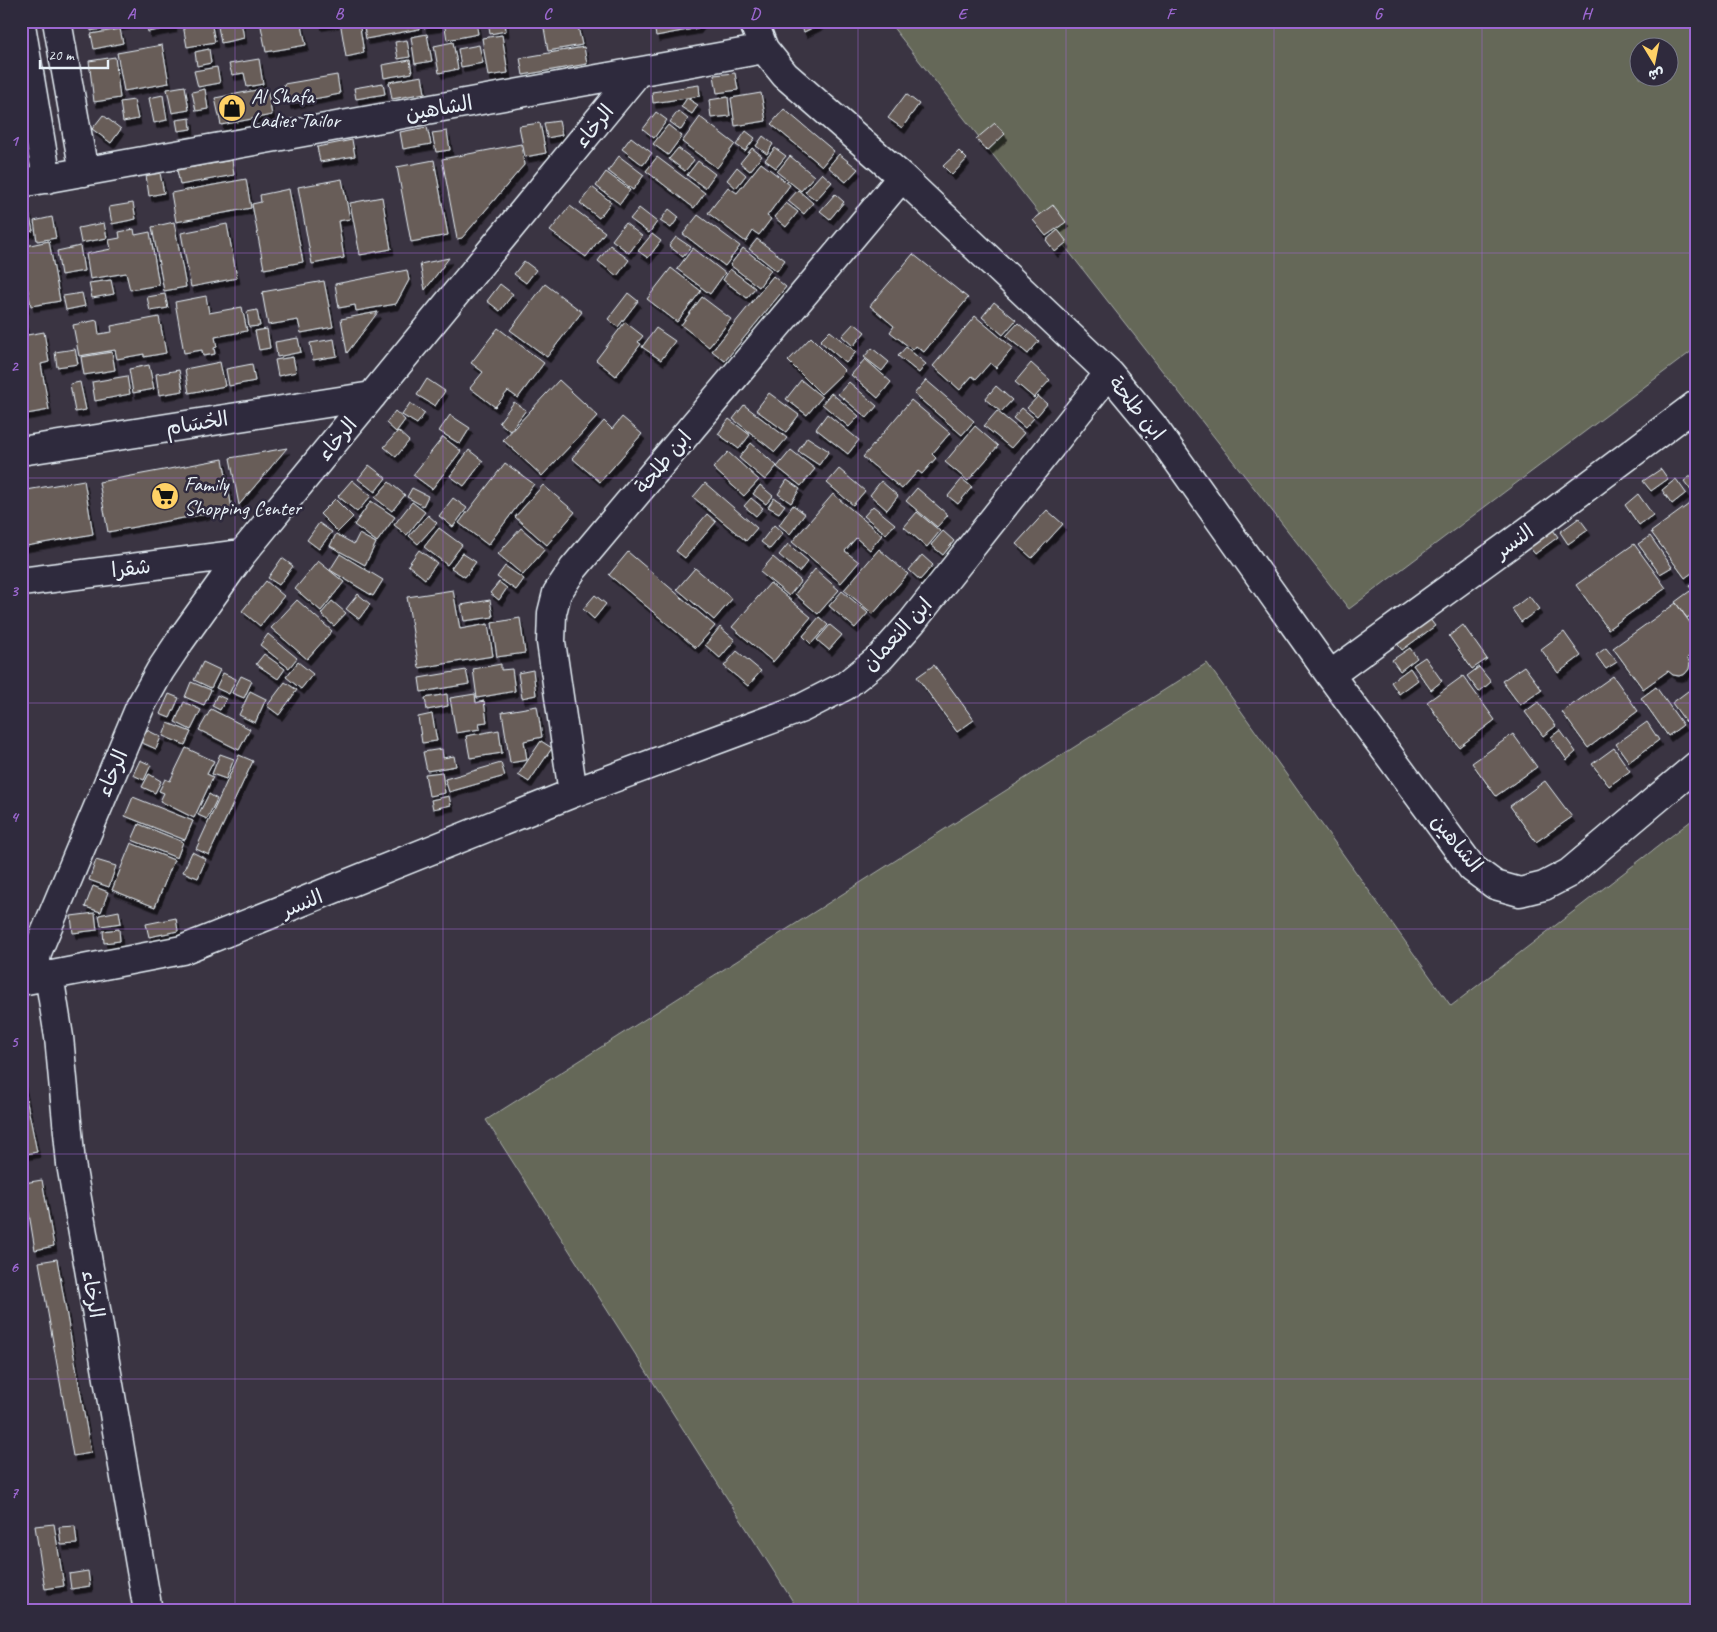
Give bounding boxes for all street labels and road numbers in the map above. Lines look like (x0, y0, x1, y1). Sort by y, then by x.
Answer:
street label: الشاهين (403, 89, 475, 127)
street label: الرخاء (569, 99, 619, 153)
street label: ابن طلحة (1103, 371, 1171, 445)
street label: الحُسَام (164, 405, 231, 444)
street label: الرخاء (311, 412, 363, 466)
street label: ابن طلحة (629, 425, 697, 499)
street label: النسر (1488, 518, 1539, 565)
street label: شقرا (110, 553, 152, 583)
street label: ابن النعمان (856, 592, 938, 676)
street label: الرخاء (91, 745, 133, 801)
street label: الشاهين (1426, 808, 1488, 878)
street label: النسر (276, 883, 327, 924)
street label: الرخاء (76, 1268, 110, 1320)

